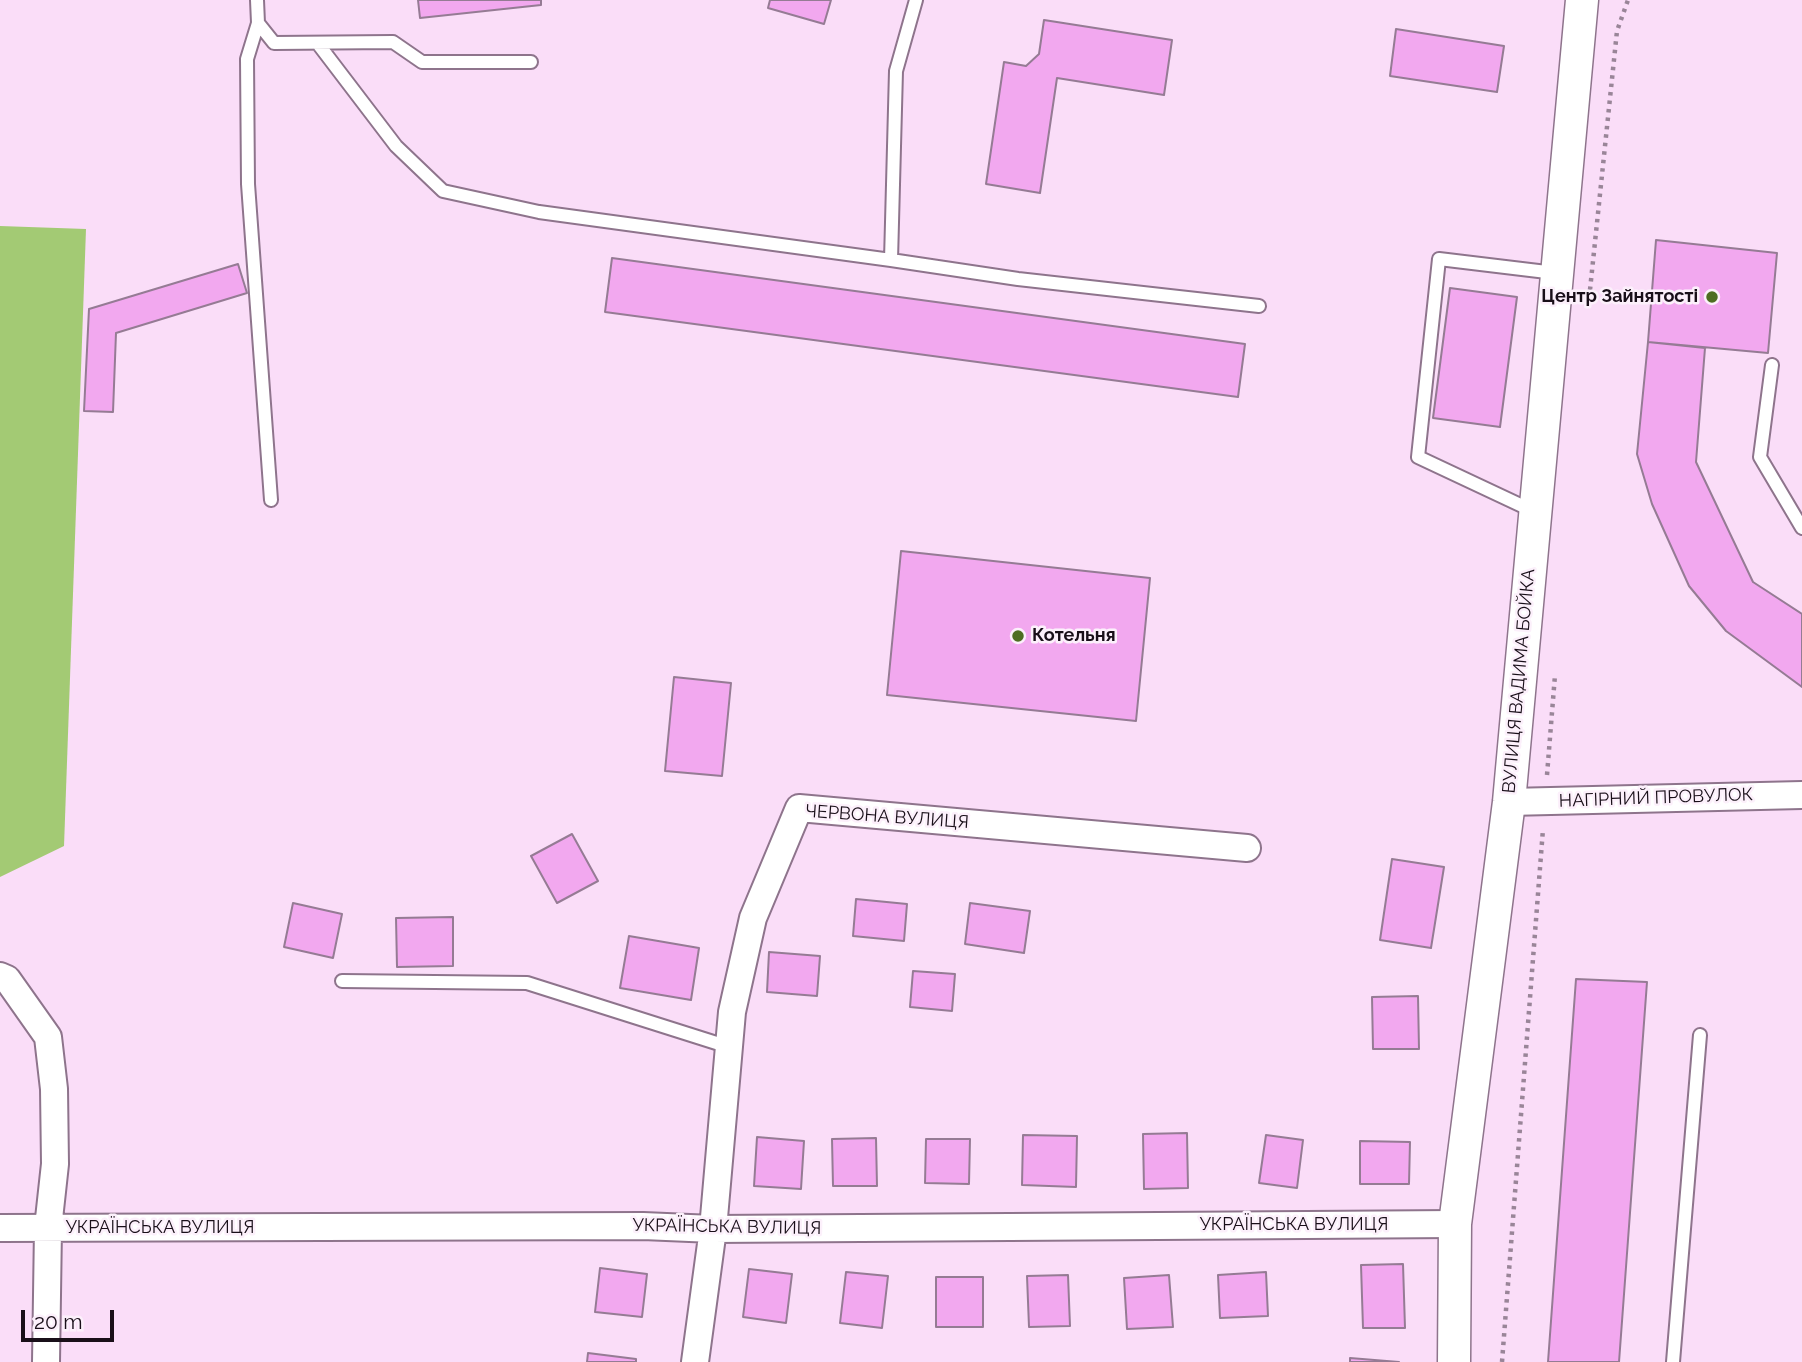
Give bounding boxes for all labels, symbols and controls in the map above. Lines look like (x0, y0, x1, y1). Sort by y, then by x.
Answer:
place label: Центр Зайнятості (1541, 286, 1698, 308)
marker: Центр Зайнятості (1704, 289, 1720, 305)
street label: ВУЛИЦЯ ВАДИМА БОЙКА (1498, 568, 1540, 794)
place label: Котельня (1032, 625, 1116, 647)
marker: Котельня (1010, 628, 1026, 644)
street label: НАГІРНИЙ ПРОВУЛОК (1559, 784, 1753, 812)
street label: ЧЕРВОНА ВУЛИЦЯ (805, 801, 969, 833)
street label: УКРАЇНСЬКА ВУЛИЦЯ (1200, 1214, 1388, 1236)
street label: УКРАЇНСЬКА ВУЛИЦЯ (632, 1215, 822, 1239)
street label: УКРАЇНСЬКА ВУЛИЦЯ (66, 1217, 254, 1239)
scale bar (24, 1296, 117, 1340)
text: 20 m (34, 1309, 82, 1334)

